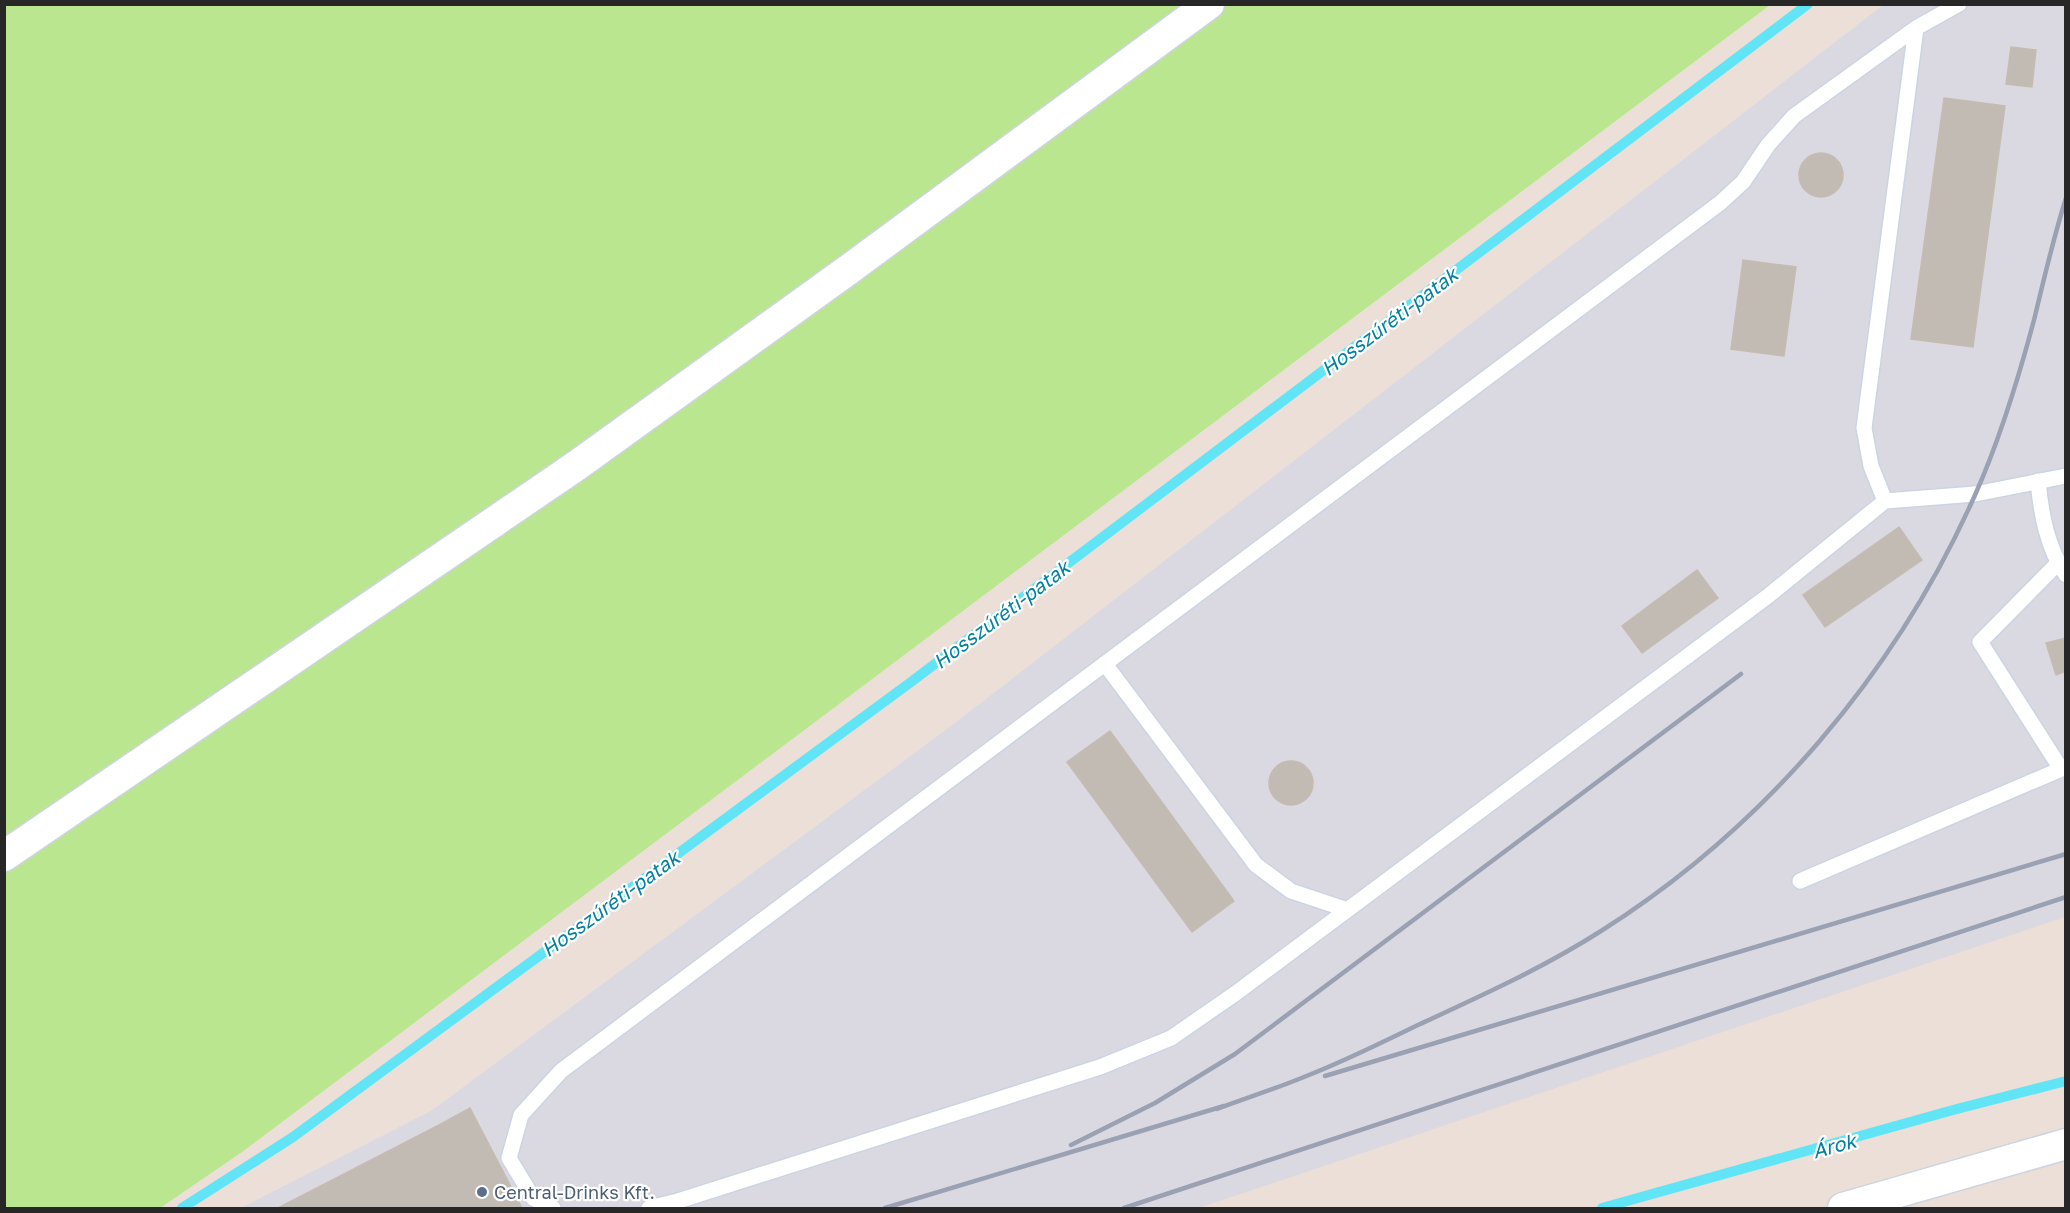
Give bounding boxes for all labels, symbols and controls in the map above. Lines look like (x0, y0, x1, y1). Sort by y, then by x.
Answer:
water label: Hosszúréti-patak (1316, 260, 1464, 380)
water label: Hosszúréti-patak (928, 553, 1076, 673)
water label: Hosszúréti-patak (536, 843, 686, 961)
water label: Árok (1809, 1127, 1861, 1162)
place label: Central-Drinks Kft. (494, 1181, 655, 1203)
marker: Central-Drinks Kft. (475, 1185, 489, 1199)

